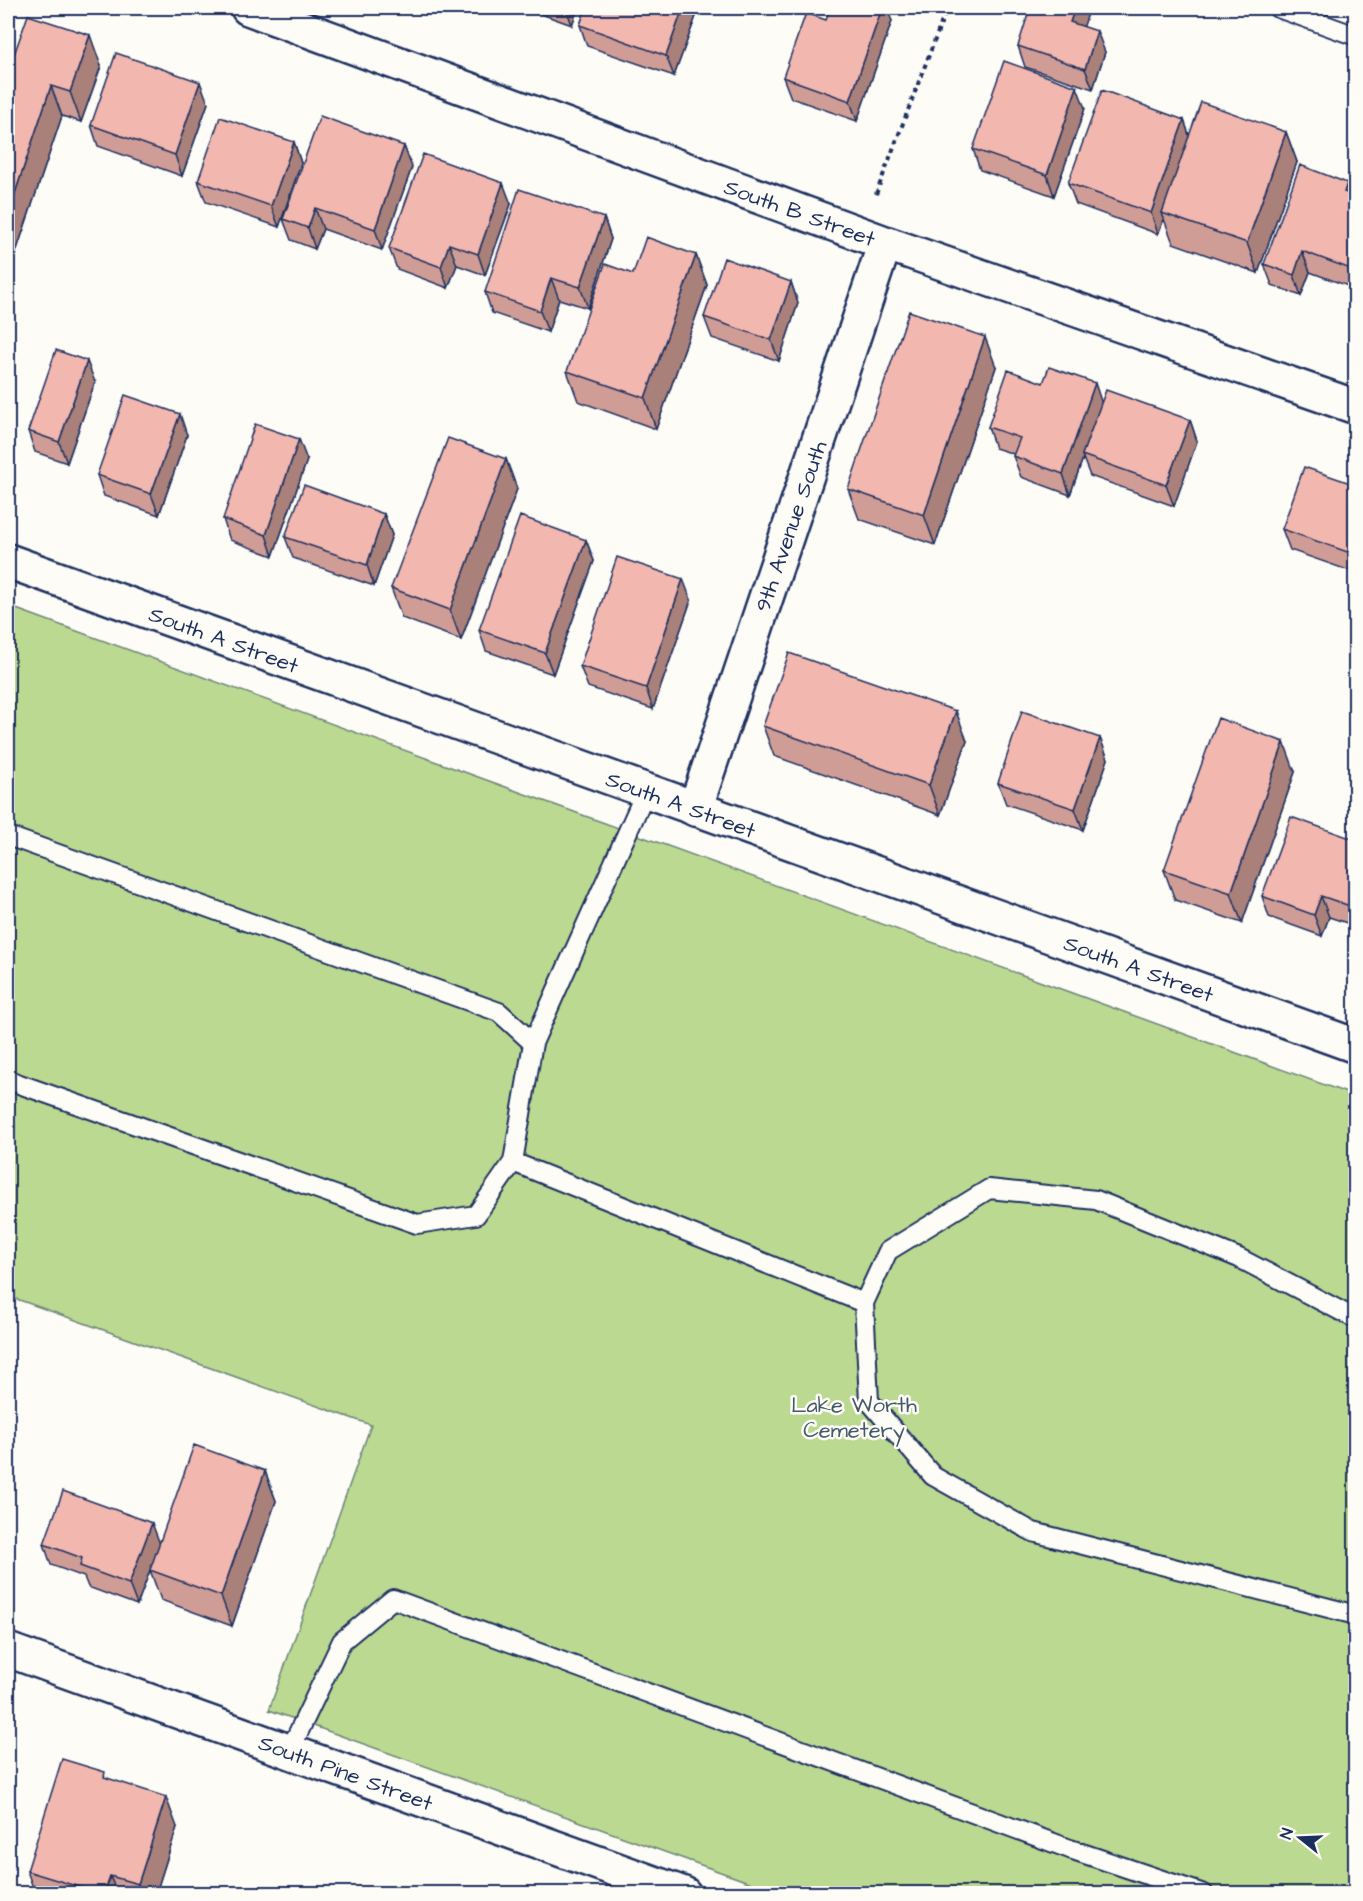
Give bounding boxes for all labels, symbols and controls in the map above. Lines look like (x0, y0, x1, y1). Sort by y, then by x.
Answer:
street label: South B Street (720, 172, 879, 255)
street label: 9th Avenue South (748, 437, 835, 616)
street label: South A Street (144, 599, 303, 682)
street label: South A Street (601, 764, 760, 847)
street label: South A Street (1059, 928, 1218, 1011)
park label: Lake Worth Cemetery (791, 1390, 917, 1447)
street label: South Pine Street (254, 1728, 437, 1819)
north arrow (1270, 1808, 1330, 1868)
text: N (1275, 1826, 1299, 1842)

